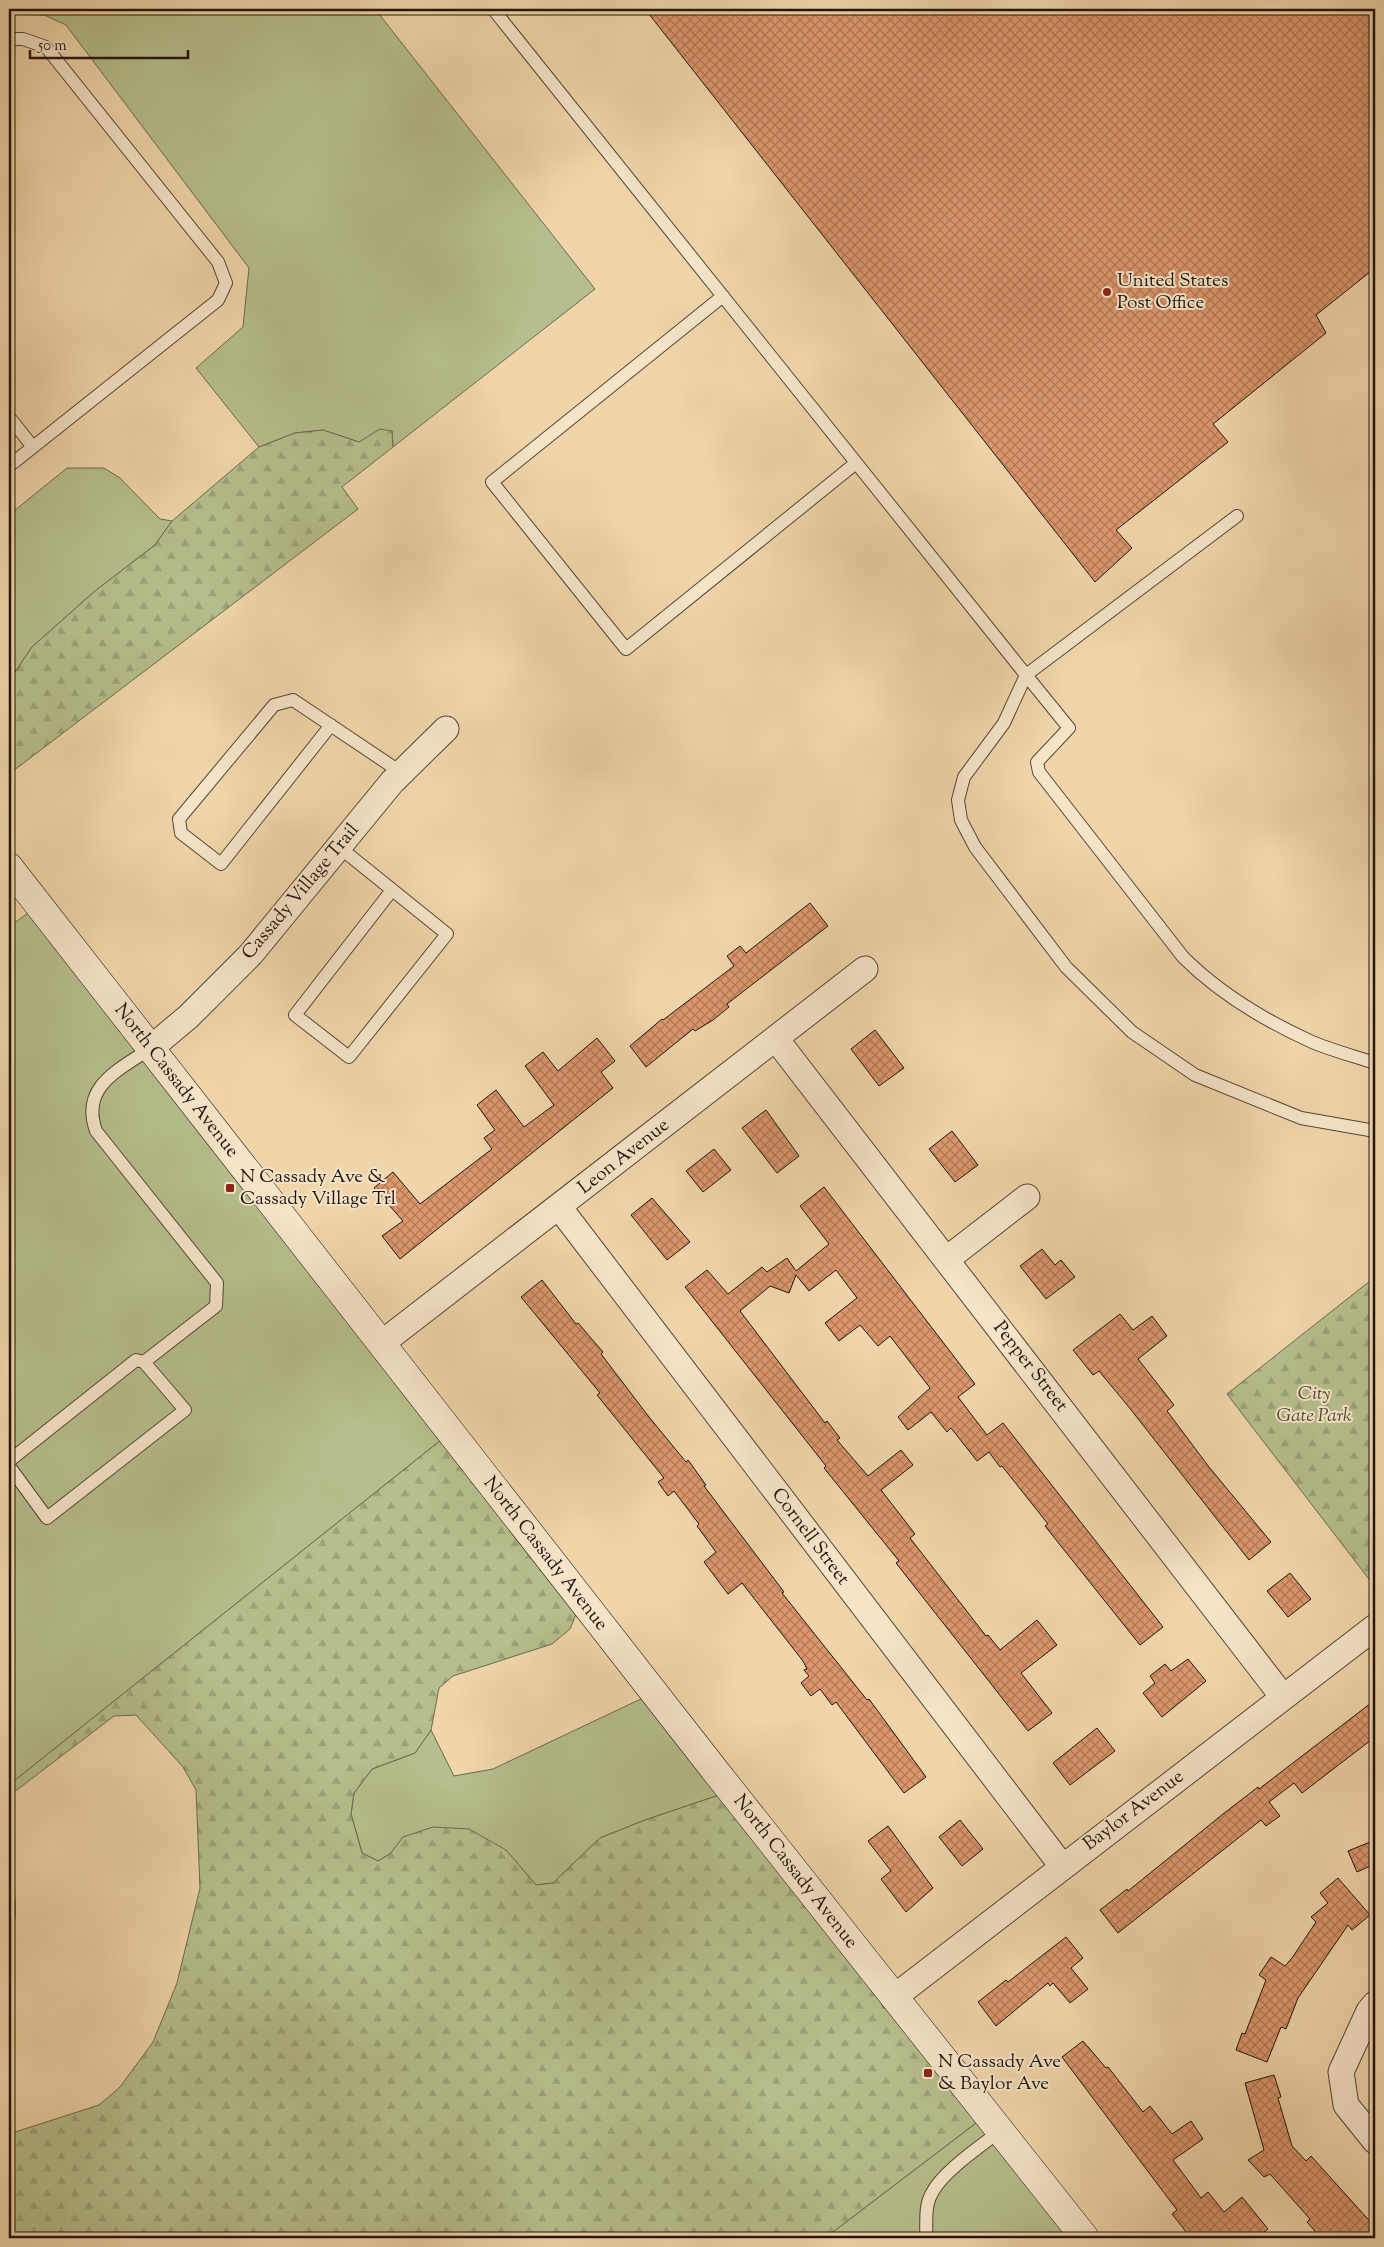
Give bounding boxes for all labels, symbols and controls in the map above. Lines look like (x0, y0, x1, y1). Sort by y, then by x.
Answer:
scale bar (30, 28, 188, 60)
text: 50 m (37, 36, 67, 57)
place label: United States Post Office (1117, 268, 1228, 317)
marker: United States Post Office (1101, 286, 1113, 298)
street label: Cassady Village Trail (236, 818, 366, 966)
street label: North Cassady Avenue (107, 998, 245, 1164)
street label: Leon Avenue (573, 1113, 676, 1201)
place label: N Cassady Ave & Cassady Village Trl (240, 1164, 396, 1213)
marker: N Cassady Ave & Cassady Village Trl (224, 1182, 236, 1194)
street label: Pepper Street (986, 1316, 1074, 1418)
park label: City Gate Park (1276, 1381, 1352, 1430)
street label: North Cassady Avenue (476, 1471, 614, 1637)
street label: Cornell Street (764, 1483, 856, 1592)
street label: Baylor Avenue (1078, 1764, 1190, 1858)
street label: North Cassady Avenue (726, 1789, 864, 1955)
place label: N Cassady Ave & Baylor Ave (938, 2049, 1061, 2098)
marker: N Cassady Ave & Baylor Ave (922, 2067, 934, 2079)

